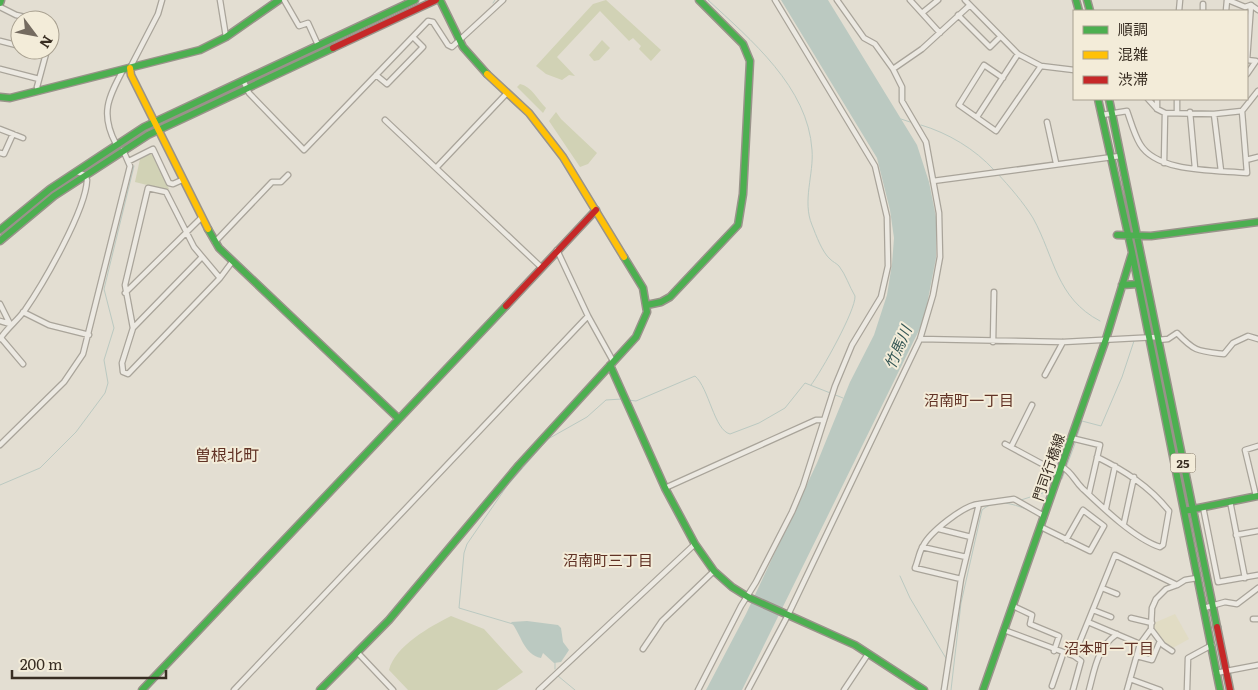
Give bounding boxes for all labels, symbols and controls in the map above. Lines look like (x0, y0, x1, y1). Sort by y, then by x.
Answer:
north arrow (10, 10, 60, 60)
legend (1073, 10, 1248, 100)
text: 順調 (1118, 17, 1148, 40)
text: N (35, 32, 58, 53)
text: 混雑 (1118, 42, 1148, 65)
text: 渋滞 (1118, 67, 1148, 90)
water label: 竹馬川 (878, 320, 917, 372)
district label: 沼南町一丁目 (924, 388, 1014, 411)
street label: 門司行橋線 (1027, 431, 1069, 503)
district label: 曽根北町 (195, 442, 259, 466)
road number: 25 (1170, 453, 1196, 472)
district label: 沼南町三丁目 (563, 548, 653, 571)
district label: 沼本町一丁目 (1064, 636, 1154, 659)
scale bar (12, 648, 166, 680)
text: 200 m (20, 652, 63, 675)

